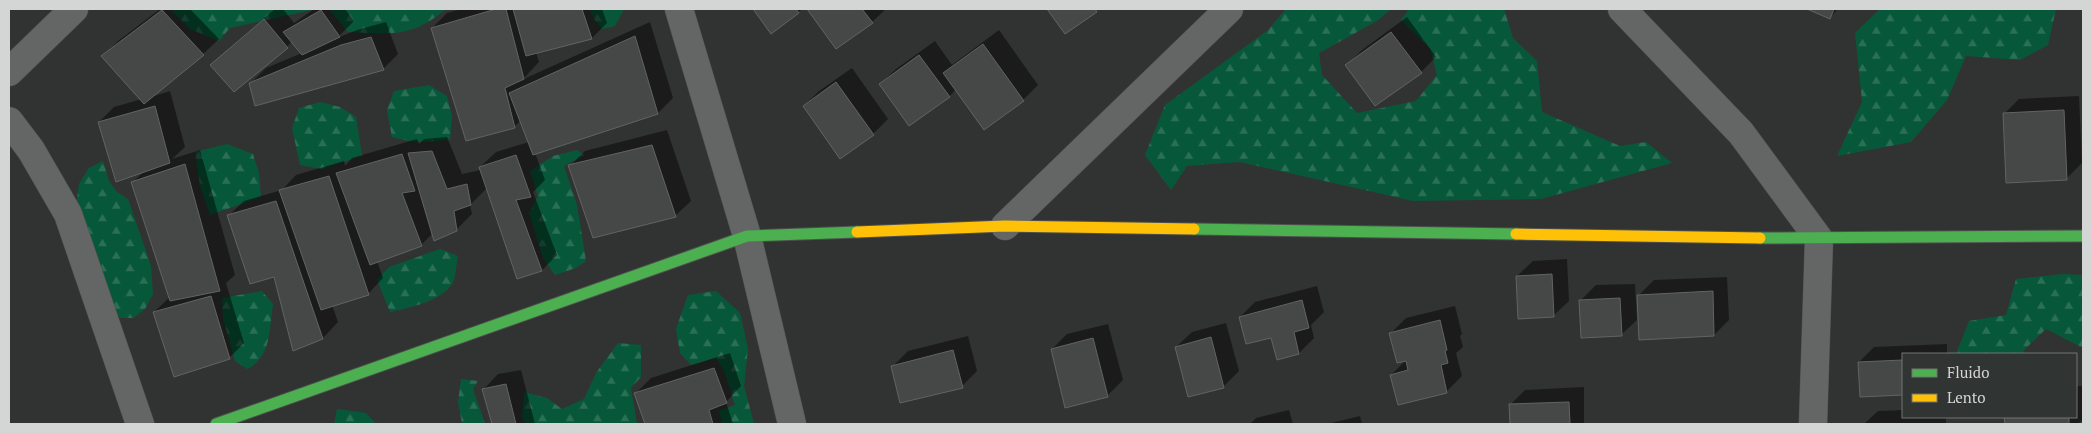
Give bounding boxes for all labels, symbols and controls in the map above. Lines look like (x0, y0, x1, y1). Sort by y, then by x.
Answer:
legend (1902, 353, 2077, 418)
text: Fluido (1947, 362, 1989, 382)
text: Lento (1947, 387, 1986, 407)

